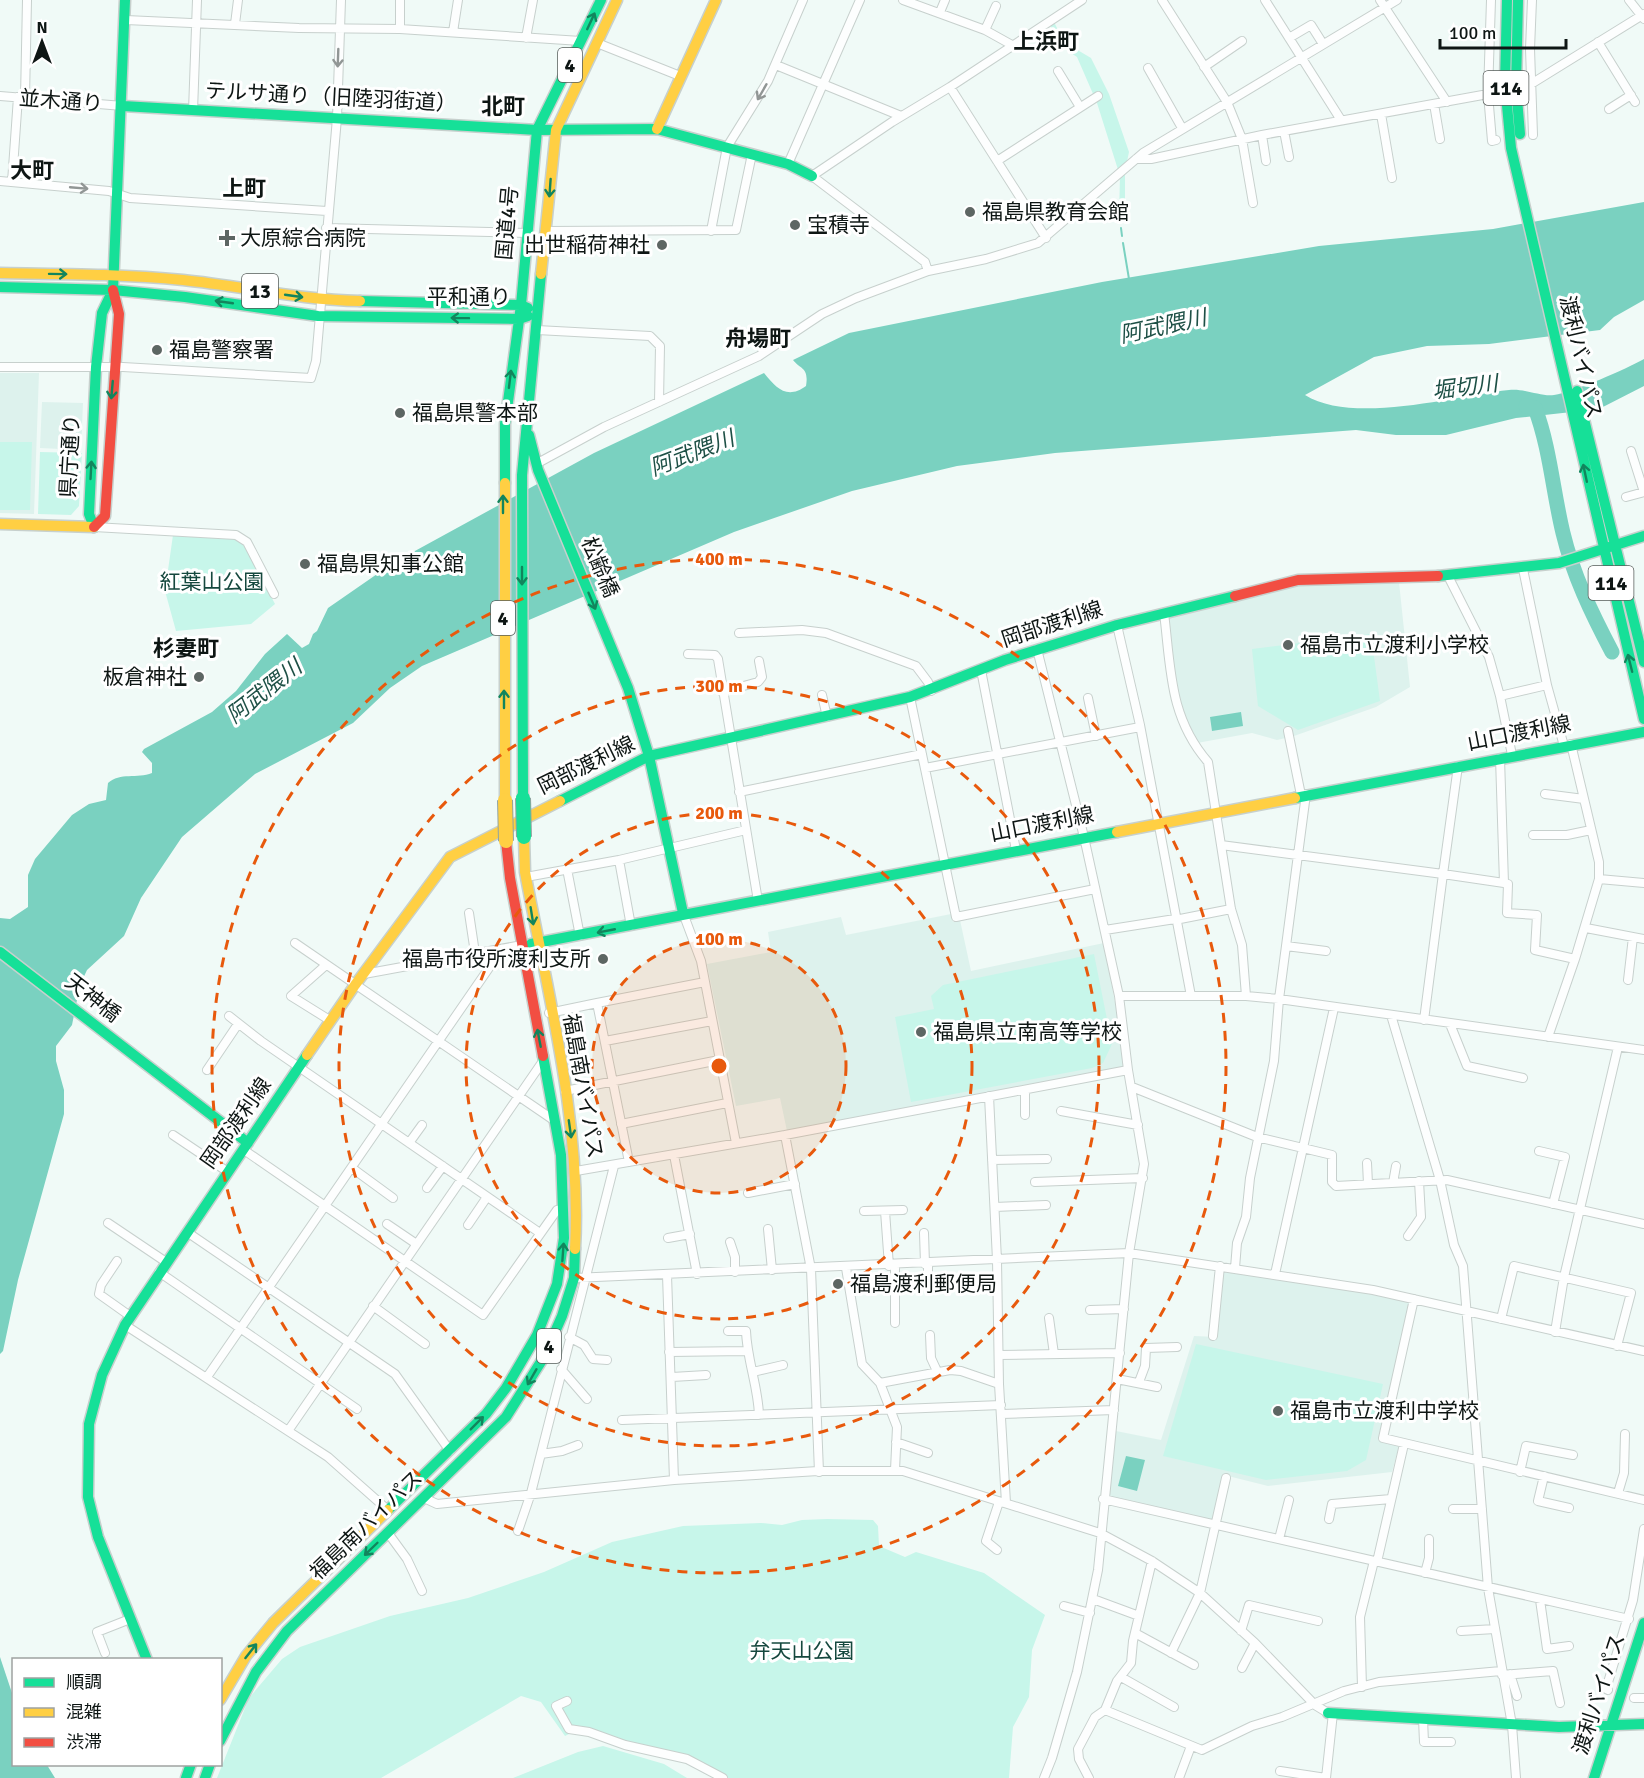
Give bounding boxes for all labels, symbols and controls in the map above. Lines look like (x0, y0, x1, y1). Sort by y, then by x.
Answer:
north arrow (12, 12, 72, 72)
scale bar (1440, 12, 1566, 50)
one-way arrow (586, 13, 598, 31)
text: N (36, 18, 48, 38)
text: 100 m (1449, 22, 1496, 44)
district label: 上浜町 (1013, 28, 1079, 55)
one-way arrow (332, 48, 344, 68)
road number: 4 (558, 48, 582, 82)
road number: 114 (1484, 71, 1528, 105)
street label: テルサ通り（旧陸羽街道） (204, 77, 458, 117)
one-way arrow (756, 83, 768, 100)
street label: 並木通り (18, 85, 104, 117)
district label: 北町 (481, 93, 525, 120)
district label: 大町 (10, 157, 54, 184)
district label: 上町 (222, 175, 266, 202)
one-way arrow (544, 178, 555, 198)
one-way arrow (69, 183, 89, 194)
street label: 国道4号 (491, 185, 523, 261)
place label: 福島県教育会館 (982, 199, 1129, 225)
marker: 福島県教育会館 (963, 205, 977, 219)
place label: 宝積寺 (807, 212, 870, 238)
marker: 宝積寺 (788, 218, 802, 232)
place label: 大原綜合病院 (240, 225, 366, 251)
marker: 大原綜合病院 (218, 229, 236, 247)
place label: 出世稲荷神社 (524, 232, 650, 258)
marker: 出世稲荷神社 (655, 238, 669, 252)
one-way arrow (48, 268, 68, 280)
road number: 13 (242, 274, 278, 308)
street label: 平和通り (427, 284, 511, 310)
one-way arrow (284, 290, 303, 301)
street label: 渡利バイパス (1554, 293, 1608, 421)
one-way arrow (215, 297, 235, 308)
water label: 阿武隈川 (1117, 303, 1211, 348)
one-way arrow (451, 312, 471, 324)
district label: 舟場町 (725, 325, 791, 352)
place label: 福島警察署 (169, 337, 274, 363)
marker: 福島警察署 (150, 343, 164, 357)
one-way arrow (505, 369, 516, 389)
water label: 堀切川 (1431, 369, 1501, 404)
one-way arrow (107, 379, 118, 399)
place label: 福島県警本部 (412, 400, 538, 426)
marker: 福島県警本部 (393, 406, 407, 420)
street label: 県庁通り (55, 413, 85, 499)
water label: 阿武隈川 (646, 424, 740, 481)
one-way arrow (85, 460, 96, 480)
one-way arrow (1579, 464, 1590, 483)
one-way arrow (497, 495, 509, 515)
street label: 松齢橋 (576, 533, 624, 601)
text: 400 m (695, 548, 743, 570)
place label: 福島県知事公館 (317, 551, 464, 577)
marker: 福島県知事公館 (298, 557, 312, 571)
one-way arrow (516, 565, 528, 585)
road number: 114 (1588, 566, 1634, 600)
park label: 紅葉山公園 (160, 569, 265, 595)
one-way arrow (587, 592, 598, 610)
street label: 岡部渡利線 (998, 595, 1106, 653)
road number: 4 (491, 601, 515, 635)
place label: 福島市立渡利小学校 (1300, 632, 1489, 658)
district label: 杉妻町 (153, 635, 219, 662)
marker: 福島市立渡利小学校 (1281, 638, 1295, 652)
water label: 阿武隈川 (221, 652, 309, 729)
one-way arrow (1624, 653, 1636, 672)
place label: 板倉神社 (103, 664, 187, 690)
marker: 板倉神社 (192, 670, 206, 684)
text: 300 m (695, 675, 743, 697)
one-way arrow (498, 690, 510, 710)
street label: 山口渡利線 (1465, 710, 1573, 756)
street label: 岡部渡利線 (533, 730, 639, 800)
street label: 山口渡利線 (988, 801, 1096, 847)
text: 200 m (695, 802, 743, 824)
one-way arrow (527, 906, 538, 926)
one-way arrow (596, 926, 616, 937)
text: 100 m (695, 928, 743, 950)
place label: 福島市役所渡利支所 (402, 946, 591, 972)
marker: 福島市役所渡利支所 (596, 952, 610, 966)
street label: 天神橋 (60, 968, 126, 1028)
street label: 福島南バイパス (557, 1012, 609, 1160)
place label: 福島県立南高等学校 (933, 1019, 1122, 1045)
marker: 福島県立南高等学校 (914, 1025, 928, 1039)
one-way arrow (533, 1028, 544, 1048)
centre of rings (709, 1056, 729, 1076)
street label: 岡部渡利線 (195, 1073, 277, 1173)
one-way arrow (564, 1118, 575, 1138)
one-way arrow (558, 1242, 569, 1262)
place label: 福島渡利郵便局 (850, 1271, 997, 1297)
marker: 福島渡利郵便局 (831, 1277, 845, 1291)
road number: 4 (537, 1329, 561, 1363)
one-way arrow (526, 1368, 538, 1385)
place label: 福島市立渡利中学校 (1290, 1398, 1479, 1424)
marker: 福島市立渡利中学校 (1271, 1404, 1285, 1418)
one-way arrow (470, 1416, 485, 1431)
street label: 福島南バイパス (304, 1465, 428, 1585)
one-way arrow (363, 1542, 378, 1557)
street label: 渡利バイパス (1567, 1630, 1631, 1758)
park label: 弁天山公園 (750, 1638, 855, 1664)
one-way arrow (245, 1643, 258, 1659)
legend (12, 1658, 222, 1766)
text: 順調 (66, 1671, 102, 1693)
text: 混雑 (66, 1701, 102, 1723)
text: 渋滞 (66, 1731, 102, 1753)

